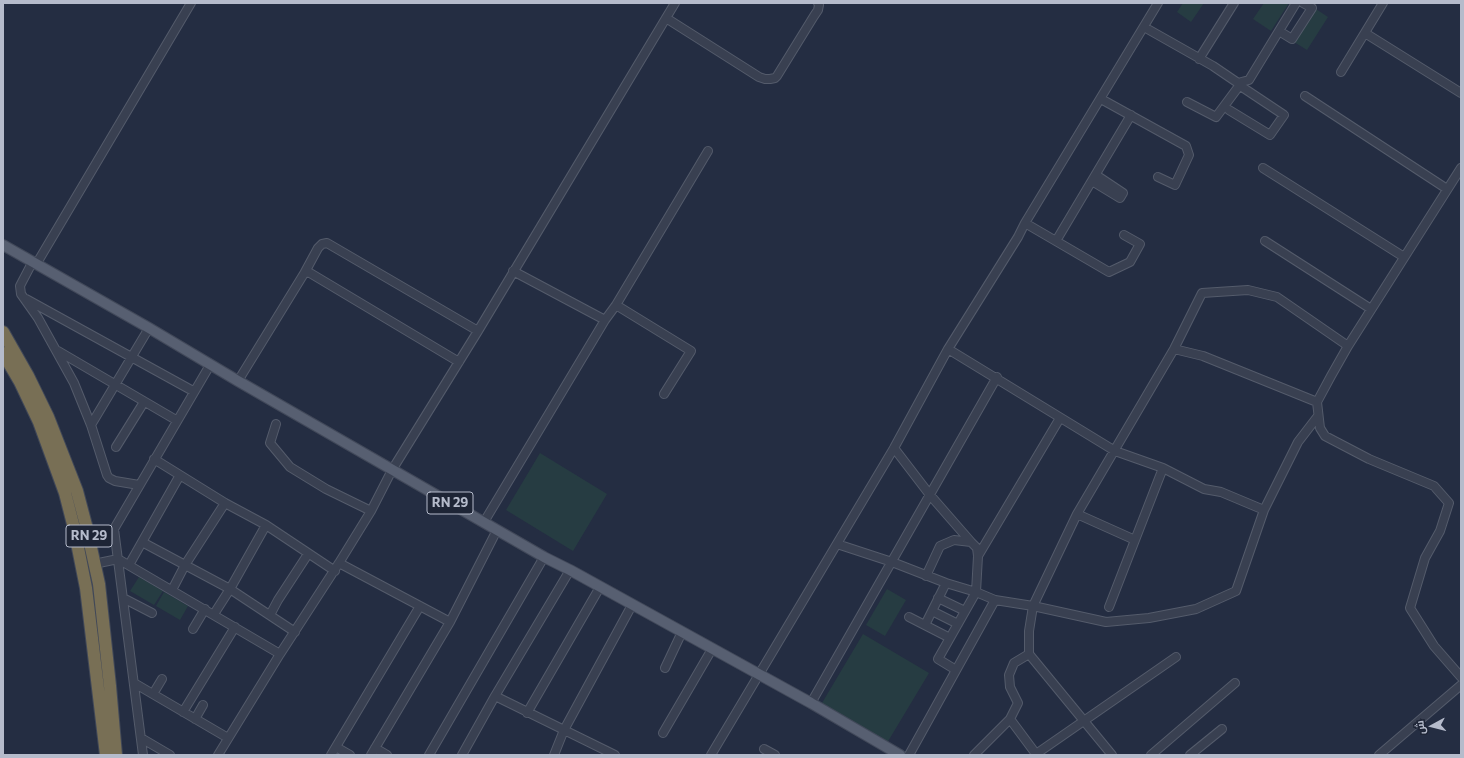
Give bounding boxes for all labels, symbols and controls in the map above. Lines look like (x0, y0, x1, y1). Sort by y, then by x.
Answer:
road number: RN 29 (427, 492, 473, 514)
road number: RN 29 (66, 525, 112, 547)
north arrow (1412, 706, 1452, 746)
text: ش (1412, 720, 1427, 735)

